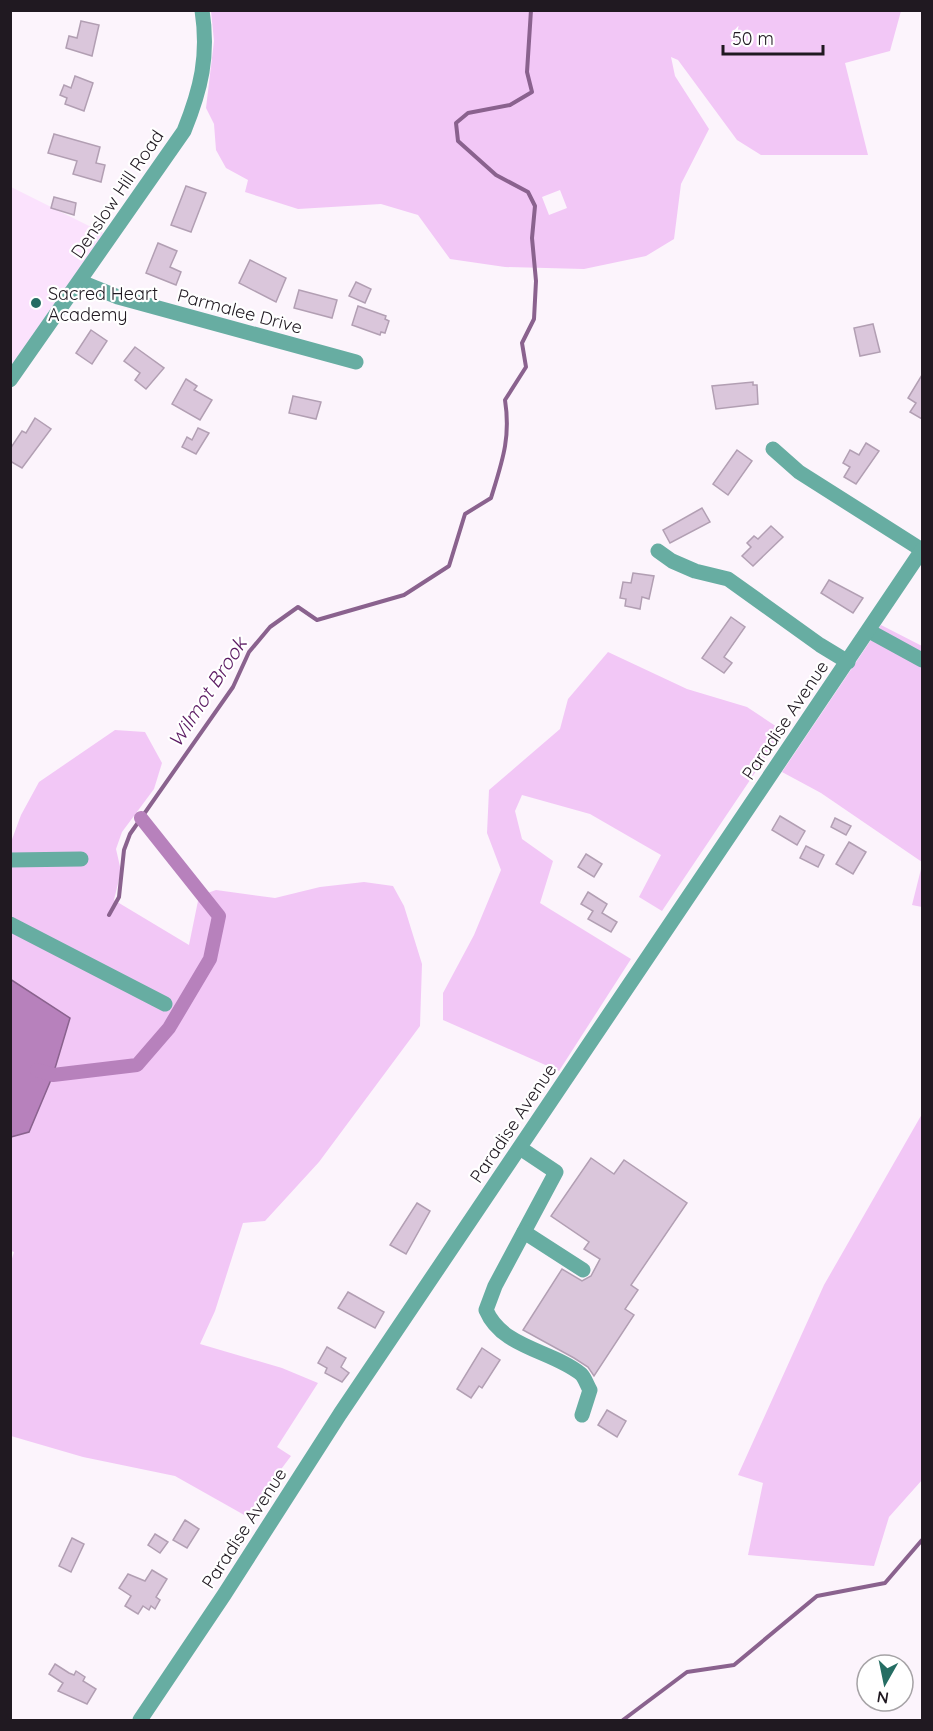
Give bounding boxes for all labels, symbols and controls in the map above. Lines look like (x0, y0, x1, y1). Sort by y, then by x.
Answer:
scale bar (723, 18, 824, 56)
text: 50 m (732, 27, 774, 50)
street label: Denslow Hill Road (66, 125, 168, 263)
place label: Sacred Heart Academy (48, 282, 158, 326)
street label: Parmalee Drive (175, 283, 305, 339)
marker: Sacred Heart Academy (29, 296, 43, 310)
water label: Wilmot Brook (162, 630, 253, 752)
street label: Paradise Avenue (737, 656, 833, 784)
street label: Paradise Avenue (465, 1059, 561, 1187)
street label: Paradise Avenue (196, 1463, 292, 1593)
north arrow (855, 1653, 915, 1713)
text: N (875, 1687, 890, 1709)

